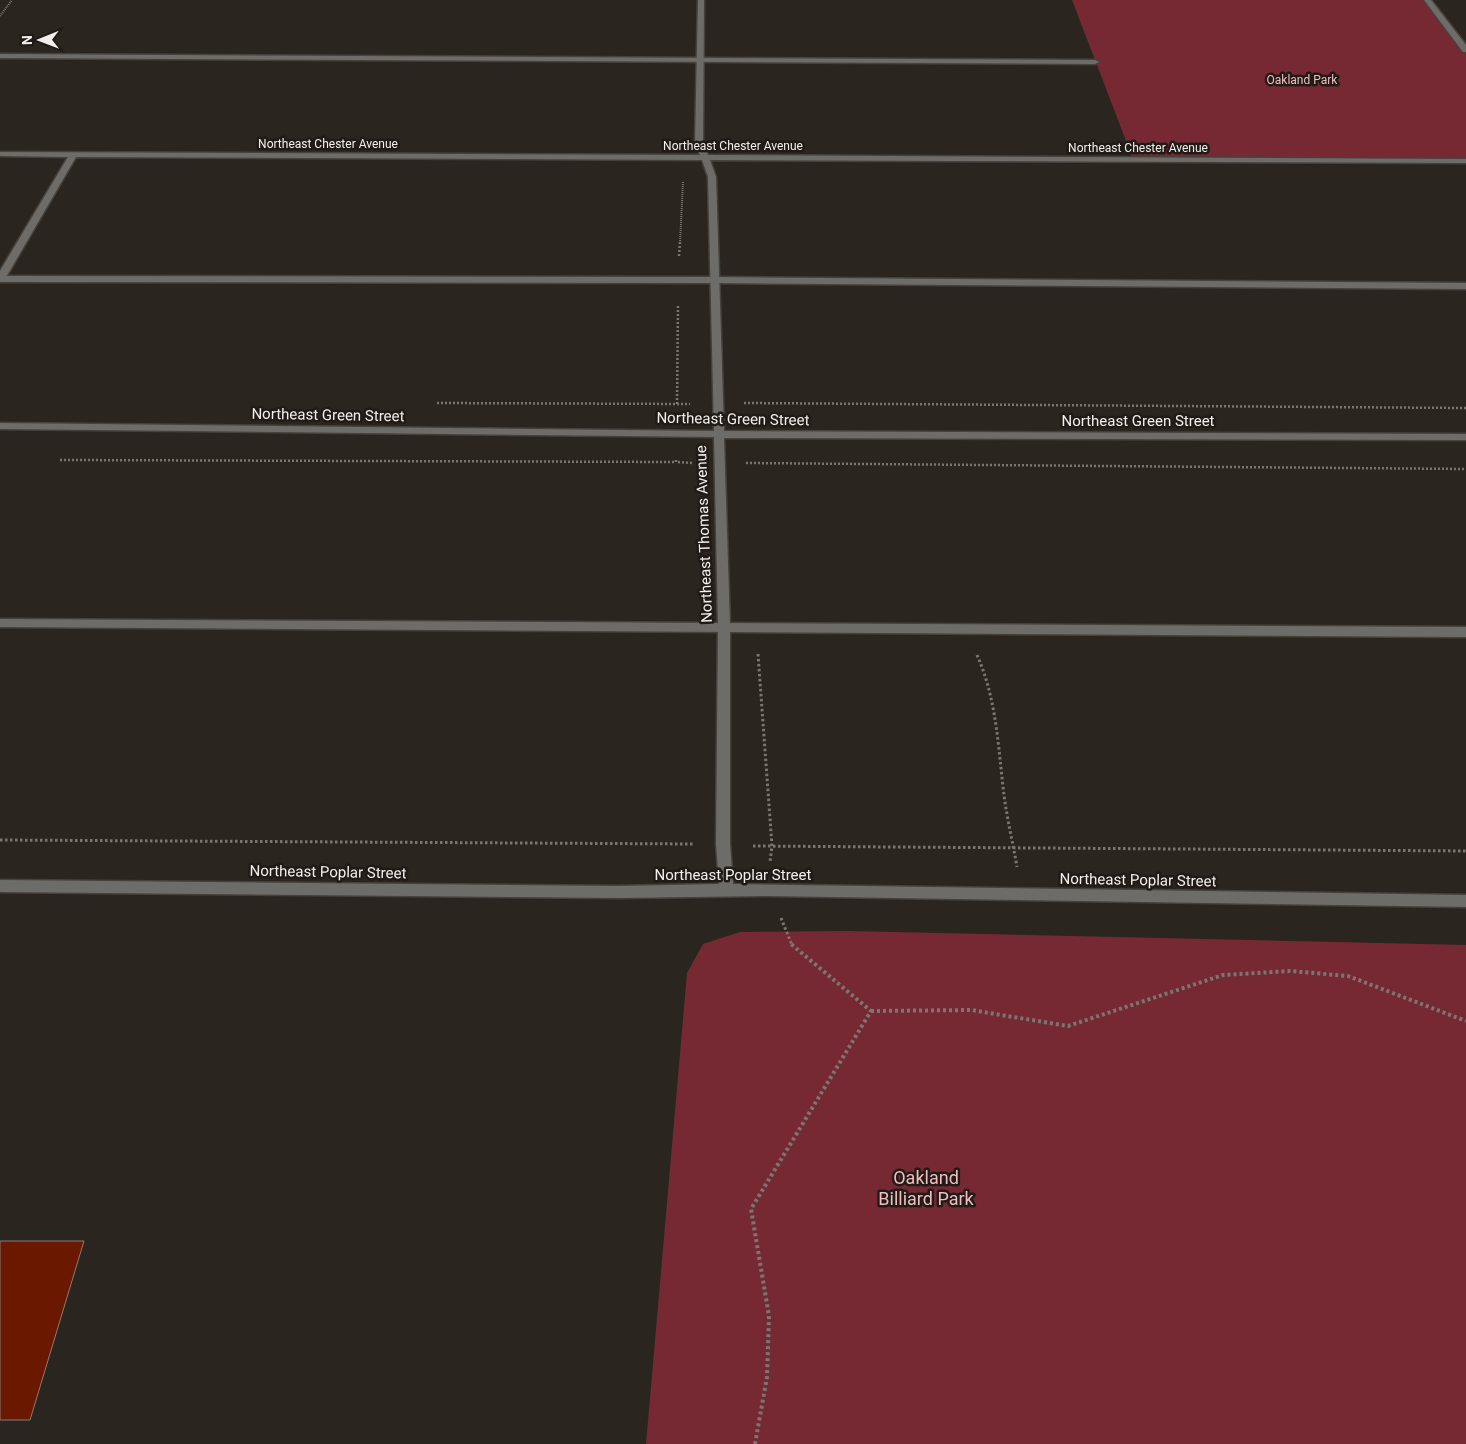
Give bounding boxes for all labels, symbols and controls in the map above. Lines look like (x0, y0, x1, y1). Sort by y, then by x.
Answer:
north arrow (15, 15, 65, 65)
text: N (19, 35, 35, 45)
park label: Oakland Park (1267, 73, 1338, 87)
street label: Northeast Chester Avenue (258, 137, 398, 151)
street label: Northeast Chester Avenue (663, 139, 803, 153)
street label: Northeast Chester Avenue (1068, 141, 1208, 155)
street label: Northeast Green Street (251, 405, 405, 425)
street label: Northeast Green Street (656, 409, 810, 429)
street label: Northeast Green Street (1061, 412, 1215, 430)
street label: Northeast Thomas Avenue (692, 445, 716, 623)
street label: Northeast Poplar Street (249, 862, 407, 882)
street label: Northeast Poplar Street (655, 866, 812, 884)
street label: Northeast Poplar Street (1059, 870, 1217, 890)
park label: Oakland Billiard Park (878, 1167, 975, 1209)

